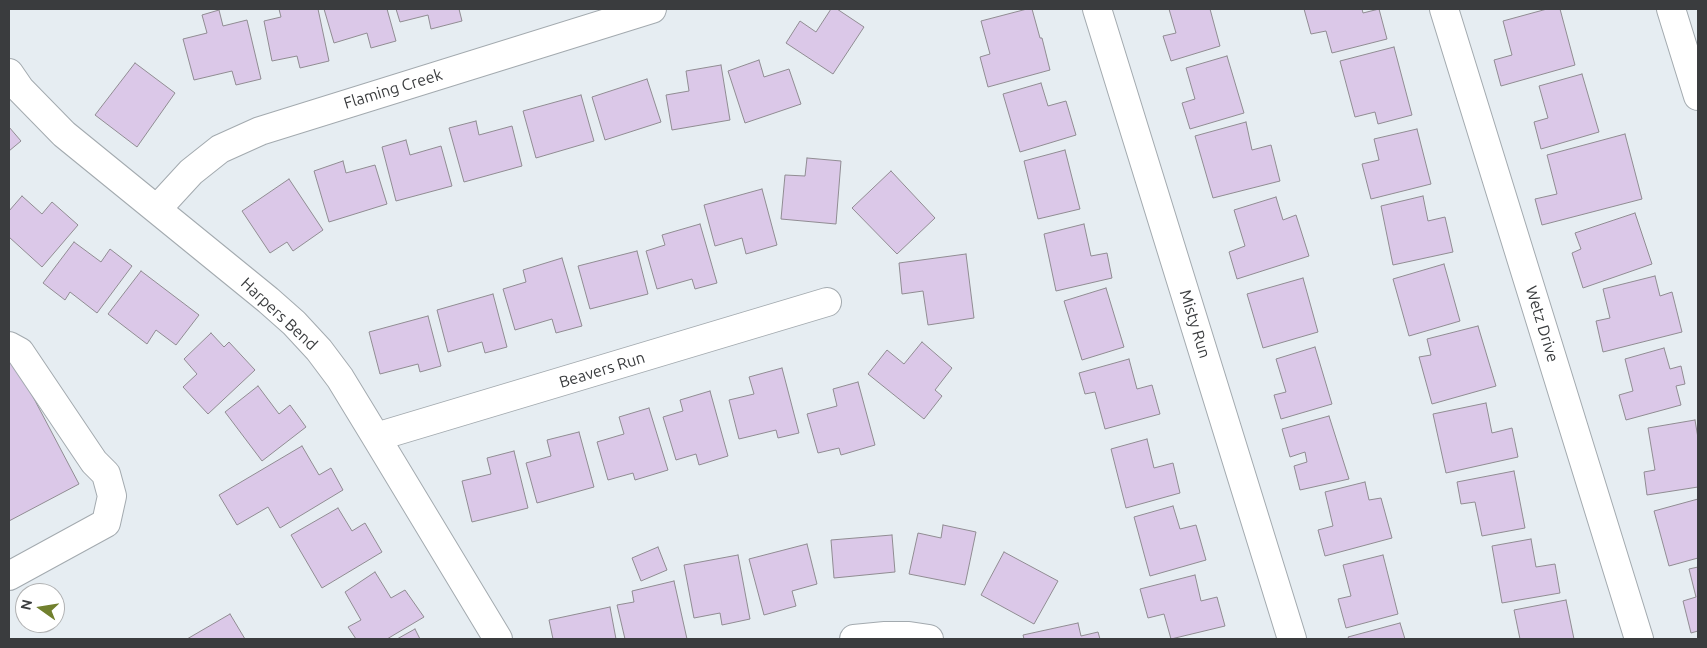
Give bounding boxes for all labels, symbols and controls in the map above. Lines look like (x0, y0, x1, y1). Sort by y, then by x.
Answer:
street label: Flaming Creek (341, 65, 445, 113)
street label: Harpers Bend (237, 274, 321, 354)
street label: Wetz Drive (1521, 284, 1563, 364)
street label: Misty Run (1175, 287, 1215, 361)
street label: Beavers Run (557, 348, 647, 392)
north arrow (15, 583, 65, 633)
text: N (17, 598, 35, 612)

